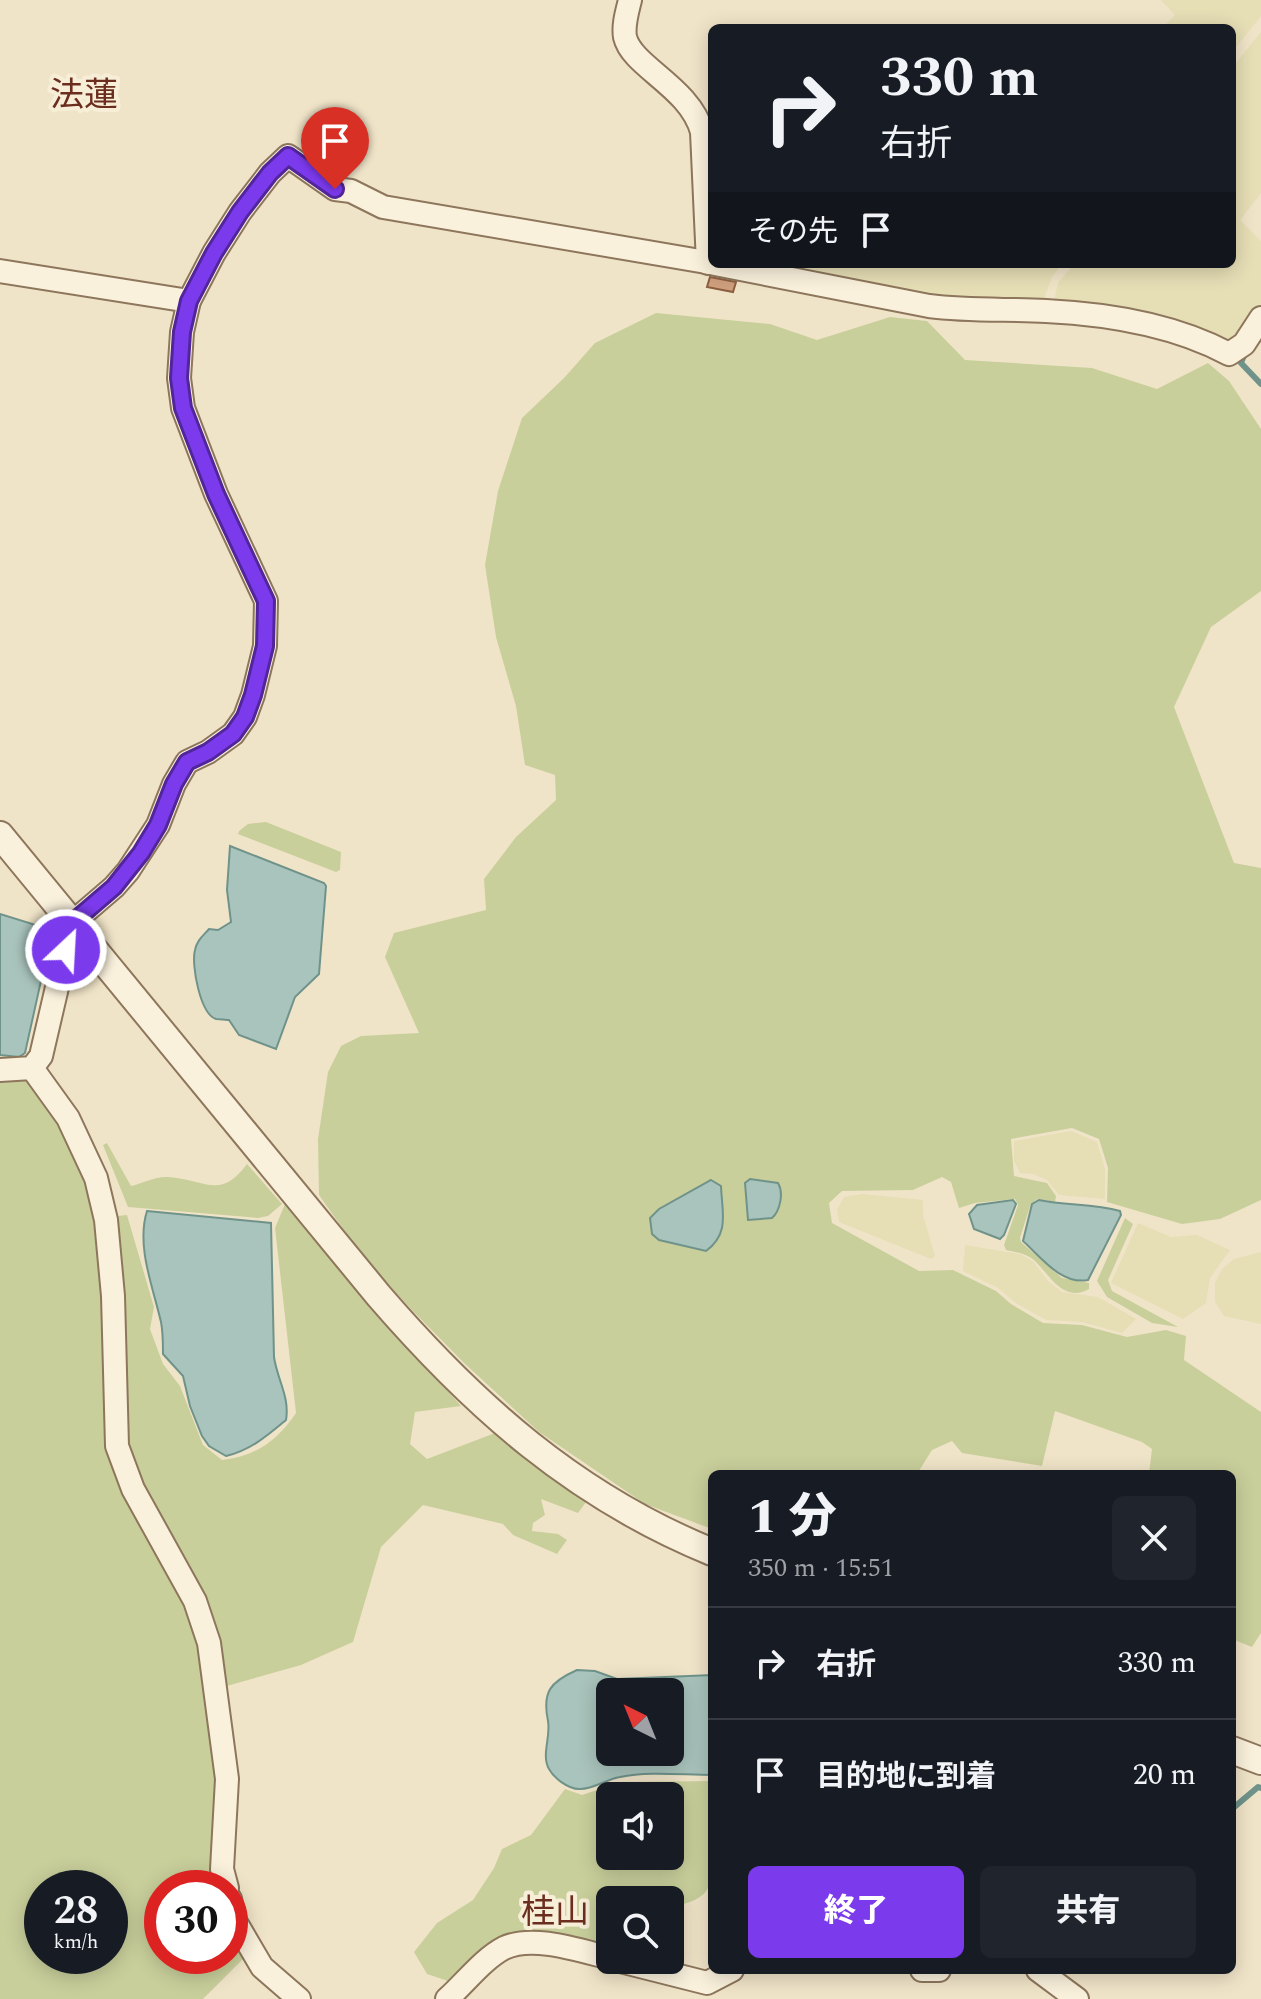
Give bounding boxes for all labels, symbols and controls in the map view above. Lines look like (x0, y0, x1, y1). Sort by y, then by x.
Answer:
text: 330 m (880, 36, 1039, 121)
icon: right (748, 56, 852, 160)
district label: 法蓮 (50, 70, 118, 122)
pin (301, 107, 369, 189)
text: 右折 (880, 117, 952, 172)
icon: arrive (313, 119, 357, 163)
icon: arrive (854, 208, 898, 252)
text: その先 (748, 209, 838, 255)
position arrow (24, 908, 108, 992)
text: 1 分 (748, 1481, 837, 1554)
button: close (1112, 1496, 1196, 1580)
text: 350 m · 15:51 (748, 1548, 894, 1588)
text: 330 m (1118, 1640, 1196, 1686)
icon: right (748, 1641, 792, 1685)
text: 右折 (816, 1642, 876, 1688)
north arrow (596, 1678, 684, 1766)
map controls (596, 1678, 684, 1974)
text: 20 m (1133, 1752, 1196, 1798)
icon: arrive (748, 1753, 792, 1797)
text: 目的地に到着 (816, 1754, 996, 1800)
button: sound (596, 1782, 684, 1870)
button: 終了 (748, 1866, 964, 1958)
button: 共有 (980, 1866, 1196, 1958)
speed limit sign: 30 (144, 1870, 248, 1974)
text: 28 (54, 1881, 98, 1942)
button: search (596, 1886, 684, 1974)
district label: 桂山 (521, 1887, 589, 1939)
text: km/h (54, 1927, 99, 1957)

